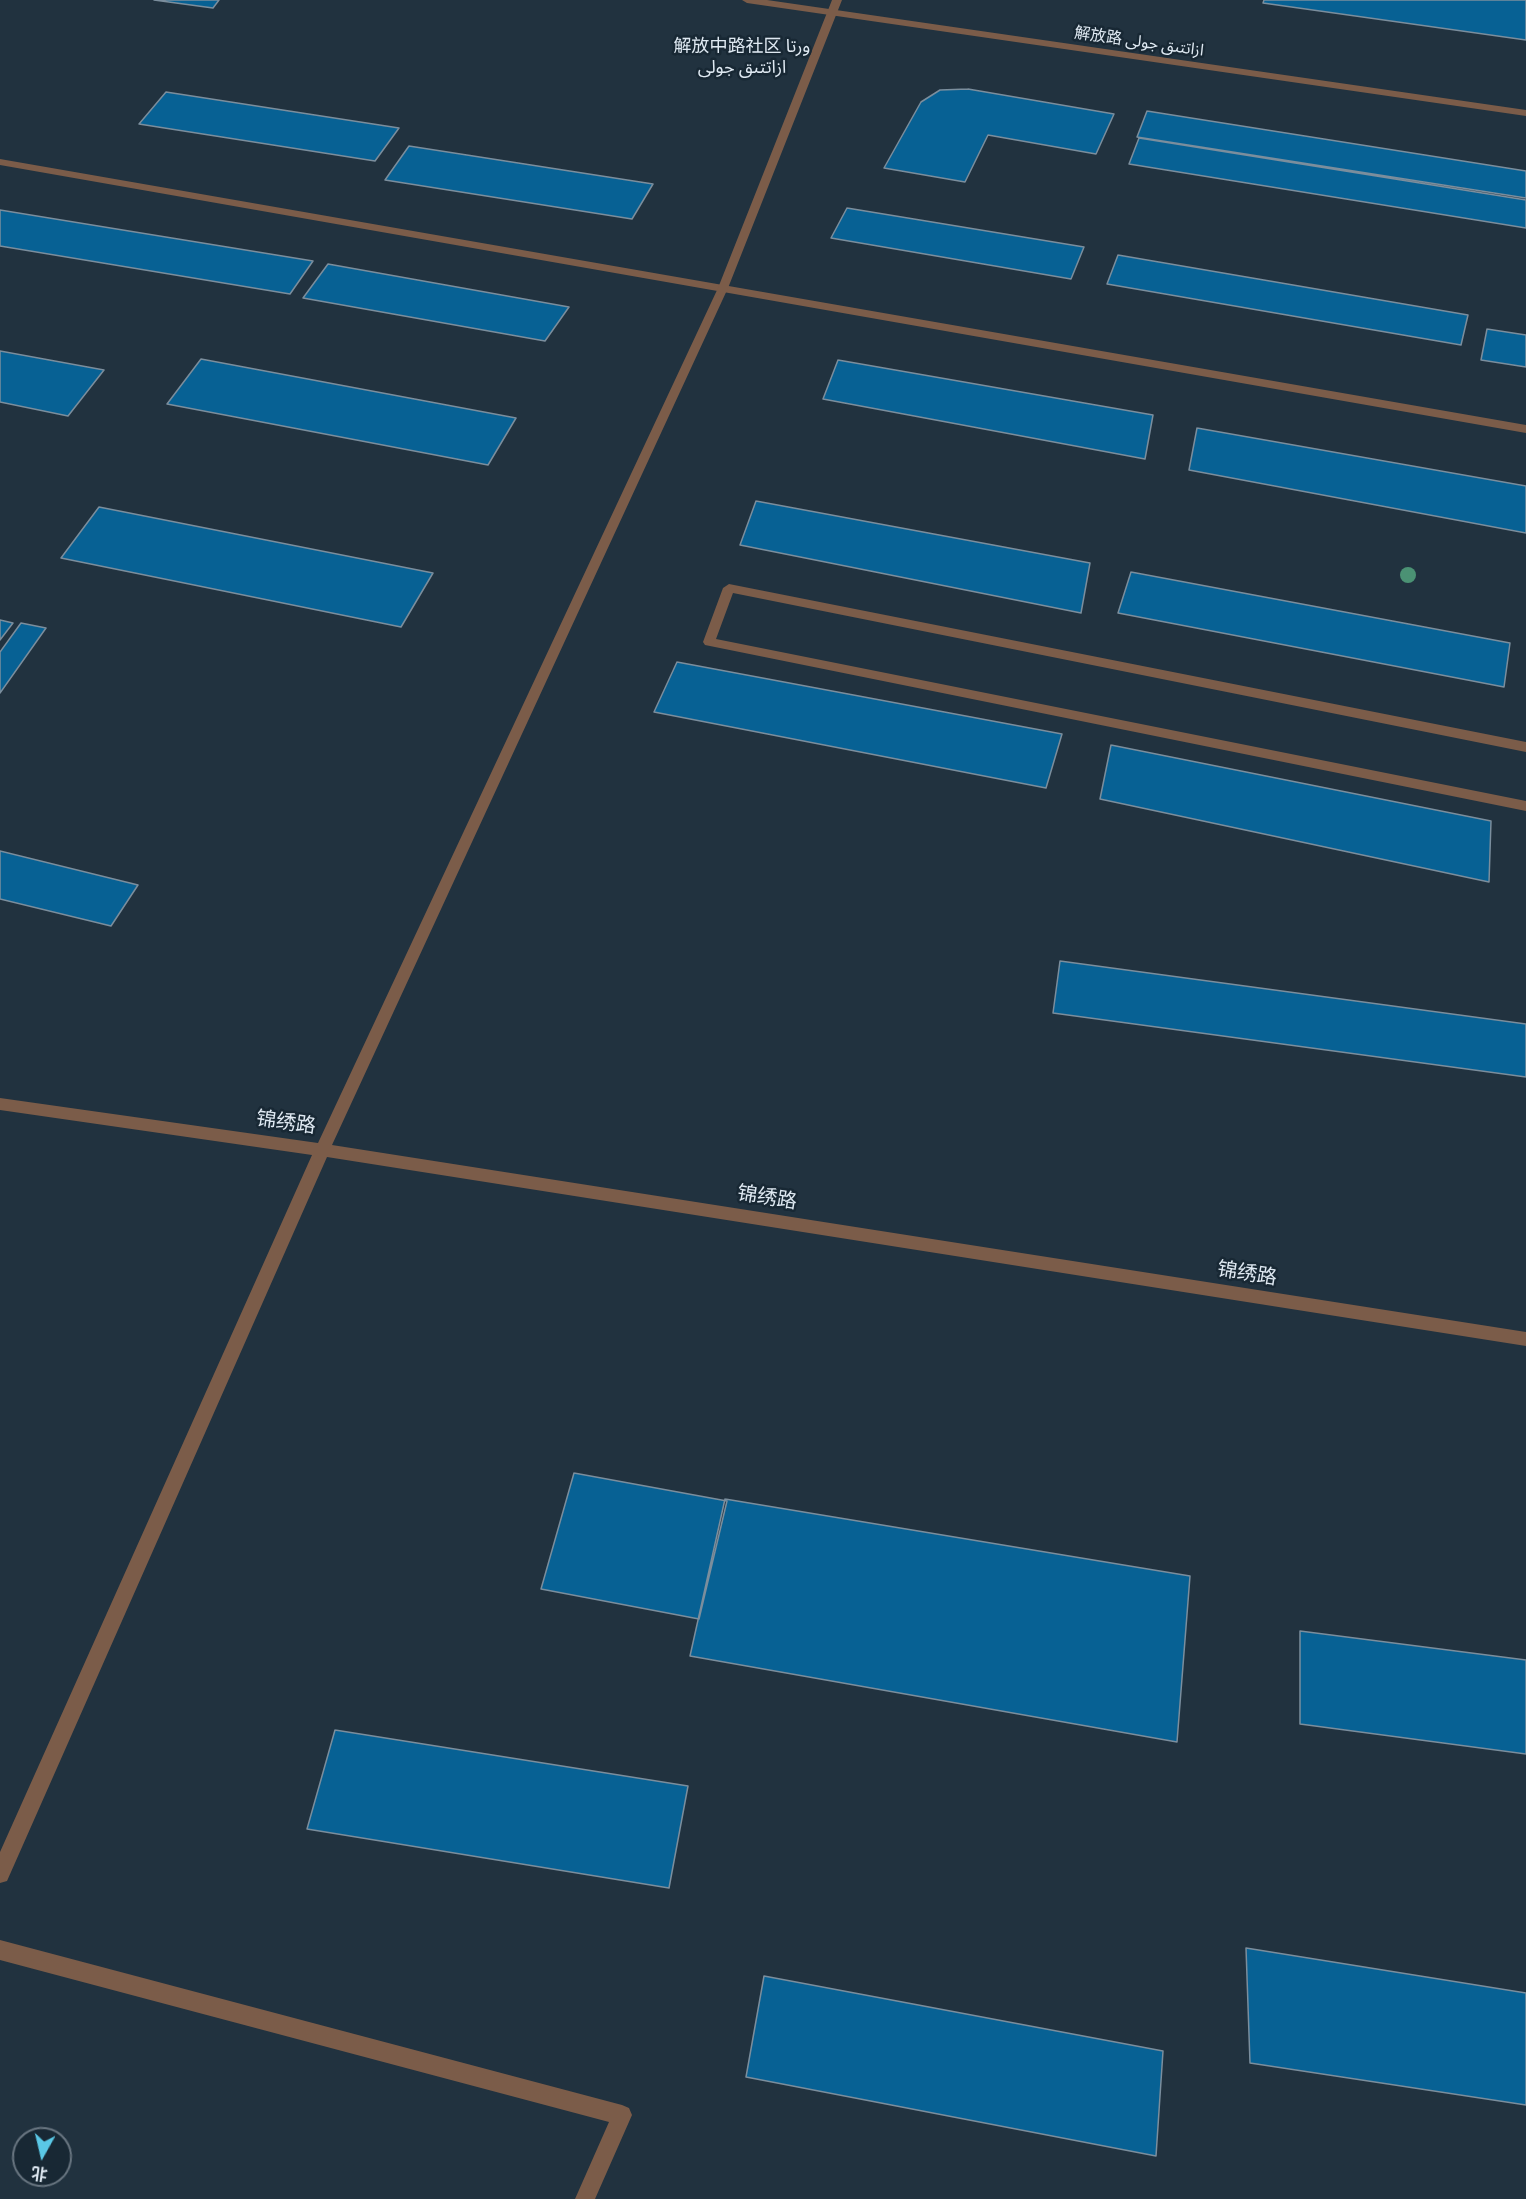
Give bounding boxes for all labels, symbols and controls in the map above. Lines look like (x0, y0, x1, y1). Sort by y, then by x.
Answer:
street label: 解放路 ازاتتىق جولى (1073, 23, 1205, 61)
district label: 解放中路社区 ورتا ازاتتىق جولى (674, 36, 810, 78)
street label: 锦绣路 (255, 1107, 317, 1139)
street label: 锦绣路 (735, 1181, 799, 1215)
street label: 锦绣路 (1215, 1257, 1279, 1291)
north arrow (12, 2127, 72, 2187)
text: 北 (30, 2163, 49, 2184)

